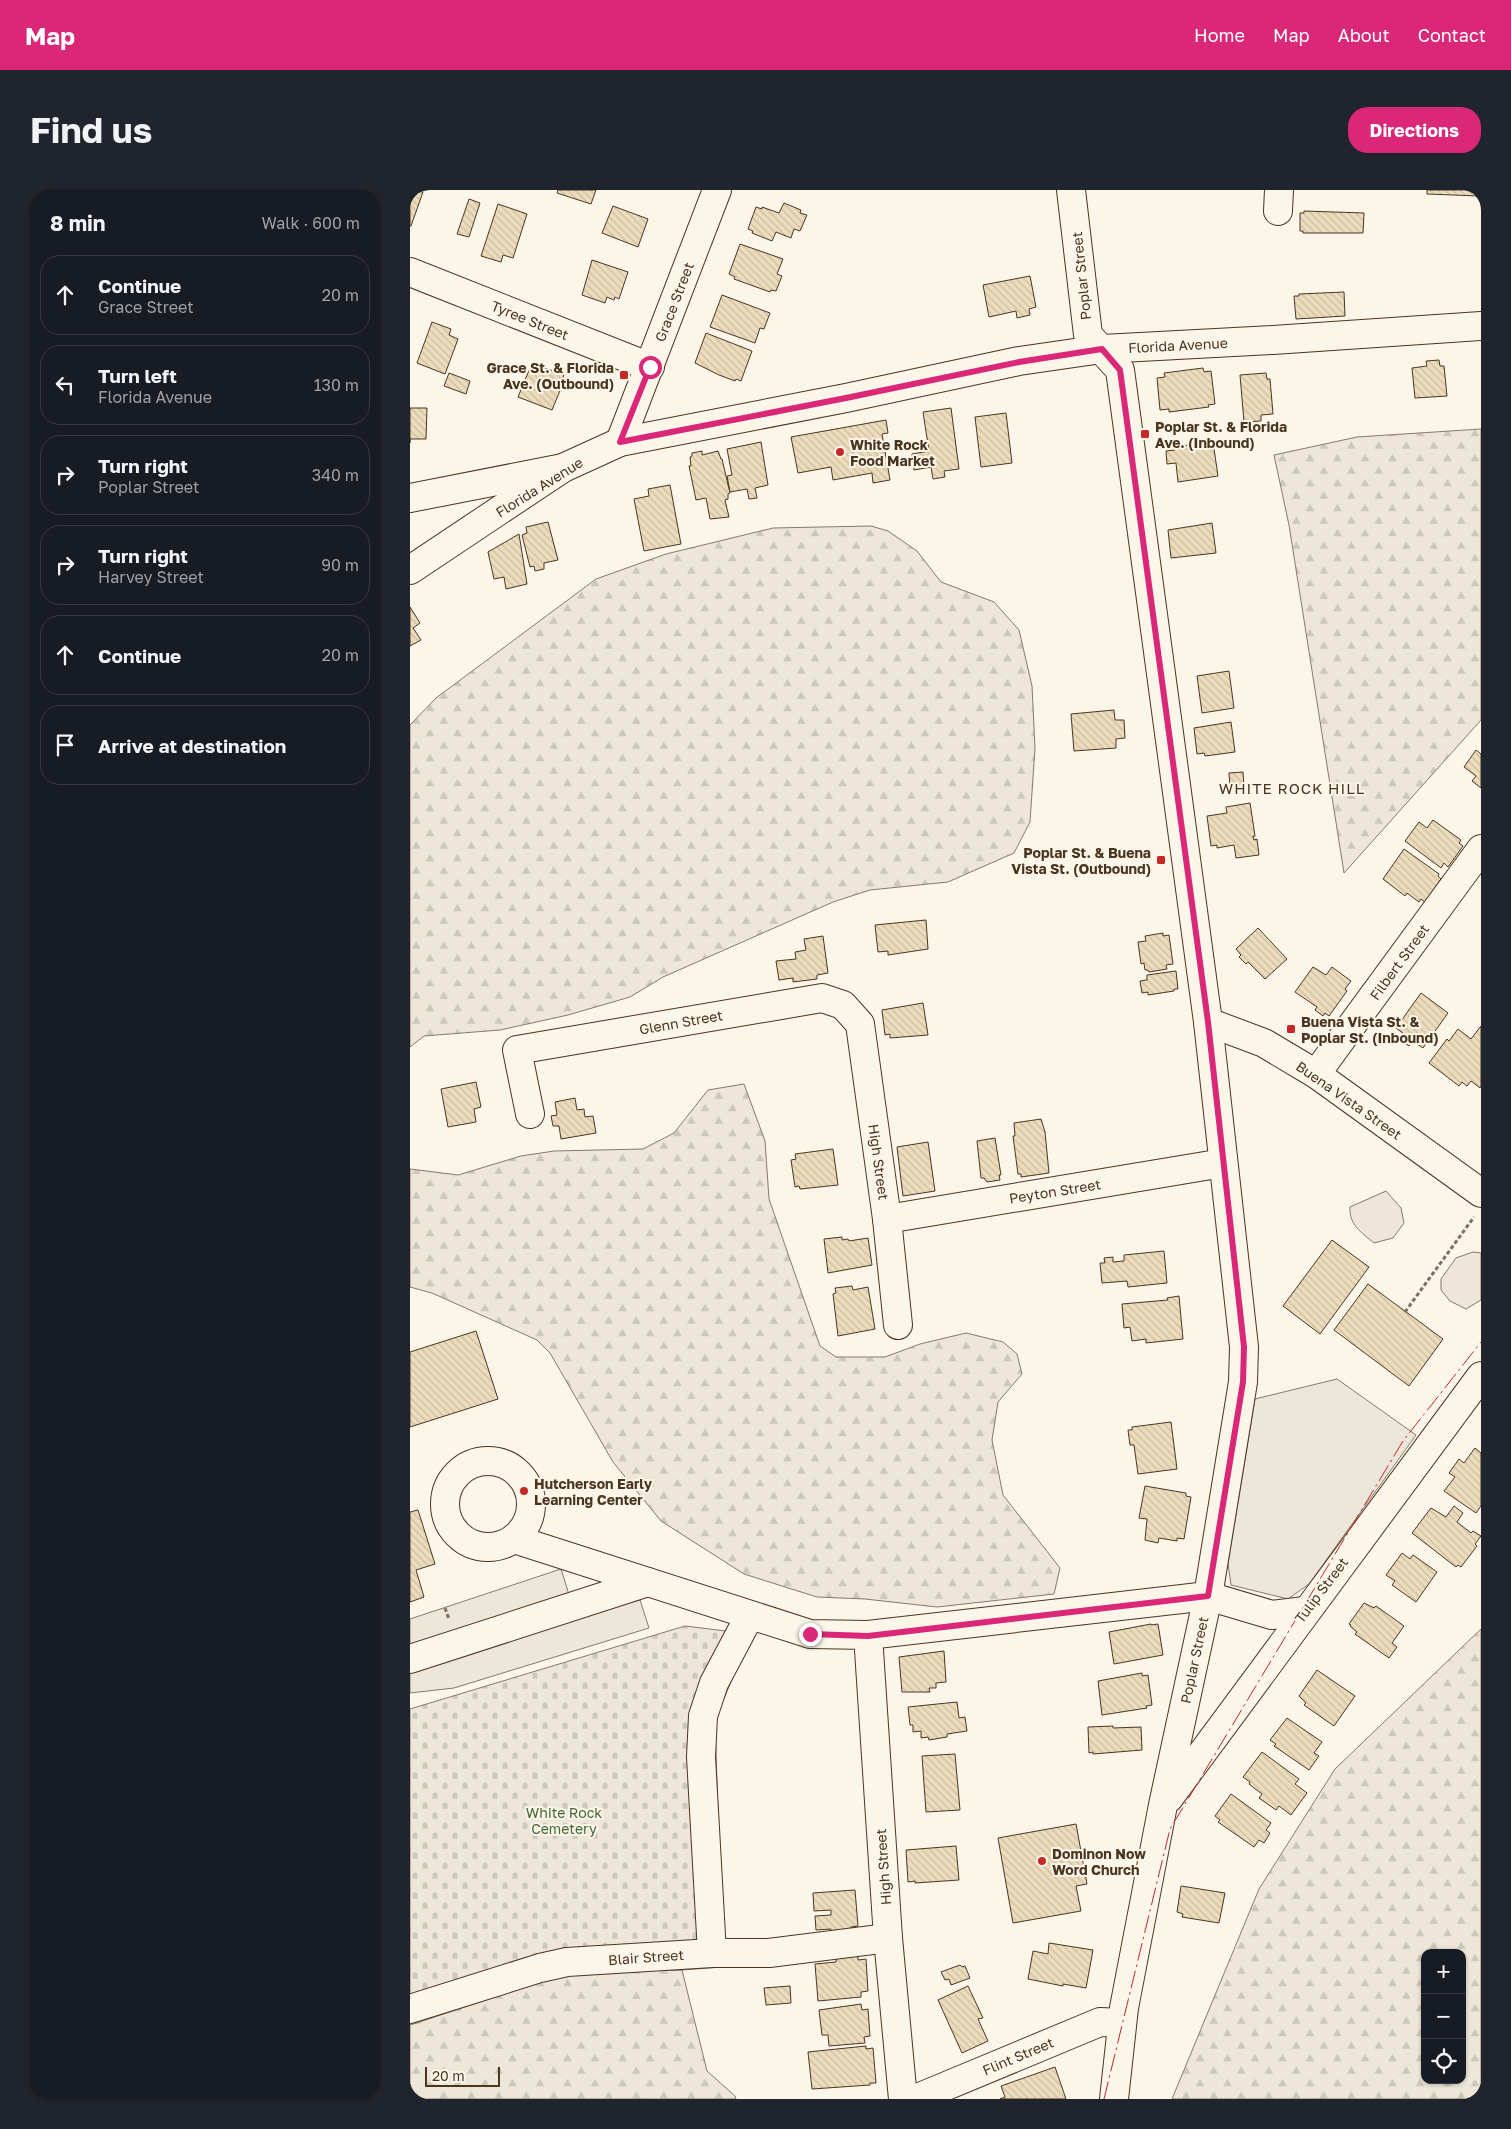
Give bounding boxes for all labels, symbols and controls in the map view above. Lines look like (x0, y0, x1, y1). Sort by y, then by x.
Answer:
text: Map (25, 21, 75, 50)
text: Home (1194, 24, 1245, 46)
text: Map (1273, 24, 1310, 46)
text: About (1338, 24, 1390, 46)
text: Contact (1418, 24, 1486, 46)
button: Directions (1348, 107, 1481, 153)
text: Find us (30, 109, 152, 151)
text: 8 min (50, 210, 106, 236)
text: Walk · 600 m (262, 213, 360, 233)
street label: Poplar Street (1068, 231, 1094, 321)
street label: Grace Street (651, 260, 697, 344)
text: Continue (98, 274, 181, 297)
icon: ahead (51, 281, 79, 309)
text: 20 m (322, 285, 359, 305)
text: Grace Street (98, 297, 194, 317)
street label: Tyree Street (489, 297, 571, 343)
street label: Florida Avenue (1128, 334, 1228, 356)
route start (639, 356, 662, 379)
place label: Grace St. & Florida Ave. (Outbound) (487, 359, 614, 392)
text: Turn left (98, 364, 177, 387)
marker: Grace St. & Florida Ave. (Outbound) (618, 369, 630, 381)
icon: left (51, 371, 79, 399)
text: 130 m (314, 375, 359, 395)
text: Florida Avenue (98, 387, 212, 407)
place label: Poplar St. & Florida Ave. (Inbound) (1155, 418, 1287, 451)
marker: Poplar St. & Florida Ave. (Inbound) (1139, 428, 1151, 440)
place label: White Rock Food Market (850, 436, 935, 469)
marker: White Rock Food Market (834, 446, 846, 458)
street label: Florida Avenue (492, 453, 586, 521)
text: Turn right (98, 454, 188, 477)
icon: right (51, 461, 79, 489)
text: 340 m (312, 465, 359, 485)
text: Poplar Street (98, 477, 200, 497)
text: Turn right (98, 544, 188, 567)
icon: right (51, 551, 79, 579)
text: 90 m (321, 555, 359, 575)
text: Harvey Street (98, 567, 204, 587)
icon: ahead (51, 641, 79, 669)
text: Continue (98, 644, 181, 667)
text: 20 m (322, 645, 359, 665)
icon: arrive (51, 731, 79, 759)
text: Arrive at destination (98, 734, 286, 757)
district label: WHITE ROCK HILL (1219, 779, 1365, 797)
place label: Poplar St. & Buena Vista St. (Outbound) (1011, 844, 1151, 877)
marker: Poplar St. & Buena Vista St. (Outbound) (1155, 854, 1167, 866)
street label: Filbert Street (1366, 921, 1432, 1003)
street label: Glenn Street (638, 1006, 724, 1038)
place label: Buena Vista St. & Poplar St. (Inbound) (1301, 1013, 1439, 1046)
marker: Buena Vista St. & Poplar St. (Inbound) (1285, 1023, 1297, 1035)
street label: Buena Vista Street (1293, 1057, 1405, 1143)
street label: High Street (865, 1123, 893, 1201)
street label: Peyton Street (1008, 1175, 1102, 1207)
place label: Hutcherson Early Learning Center (534, 1475, 653, 1508)
marker: Hutcherson Early Learning Center (518, 1485, 530, 1497)
street label: Tulip Street (1291, 1554, 1351, 1626)
street label: Poplar Street (1176, 1615, 1212, 1705)
route end (799, 1623, 822, 1646)
park label: White Rock Cemetery (526, 1804, 602, 1837)
street label: High Street (872, 1828, 894, 1906)
place label: Dominon Now Word Church (1052, 1845, 1146, 1878)
marker: Dominon Now Word Church (1036, 1855, 1048, 1867)
street label: Blair Street (608, 1946, 684, 1968)
map controls (1421, 1949, 1466, 2084)
button: + (1421, 1949, 1466, 1994)
button: − (1421, 1994, 1466, 2039)
street label: Flint Street (980, 2033, 1056, 2079)
button: locate (1421, 2039, 1466, 2084)
scale bar (425, 2064, 500, 2087)
text: 20 m (432, 2067, 465, 2084)

